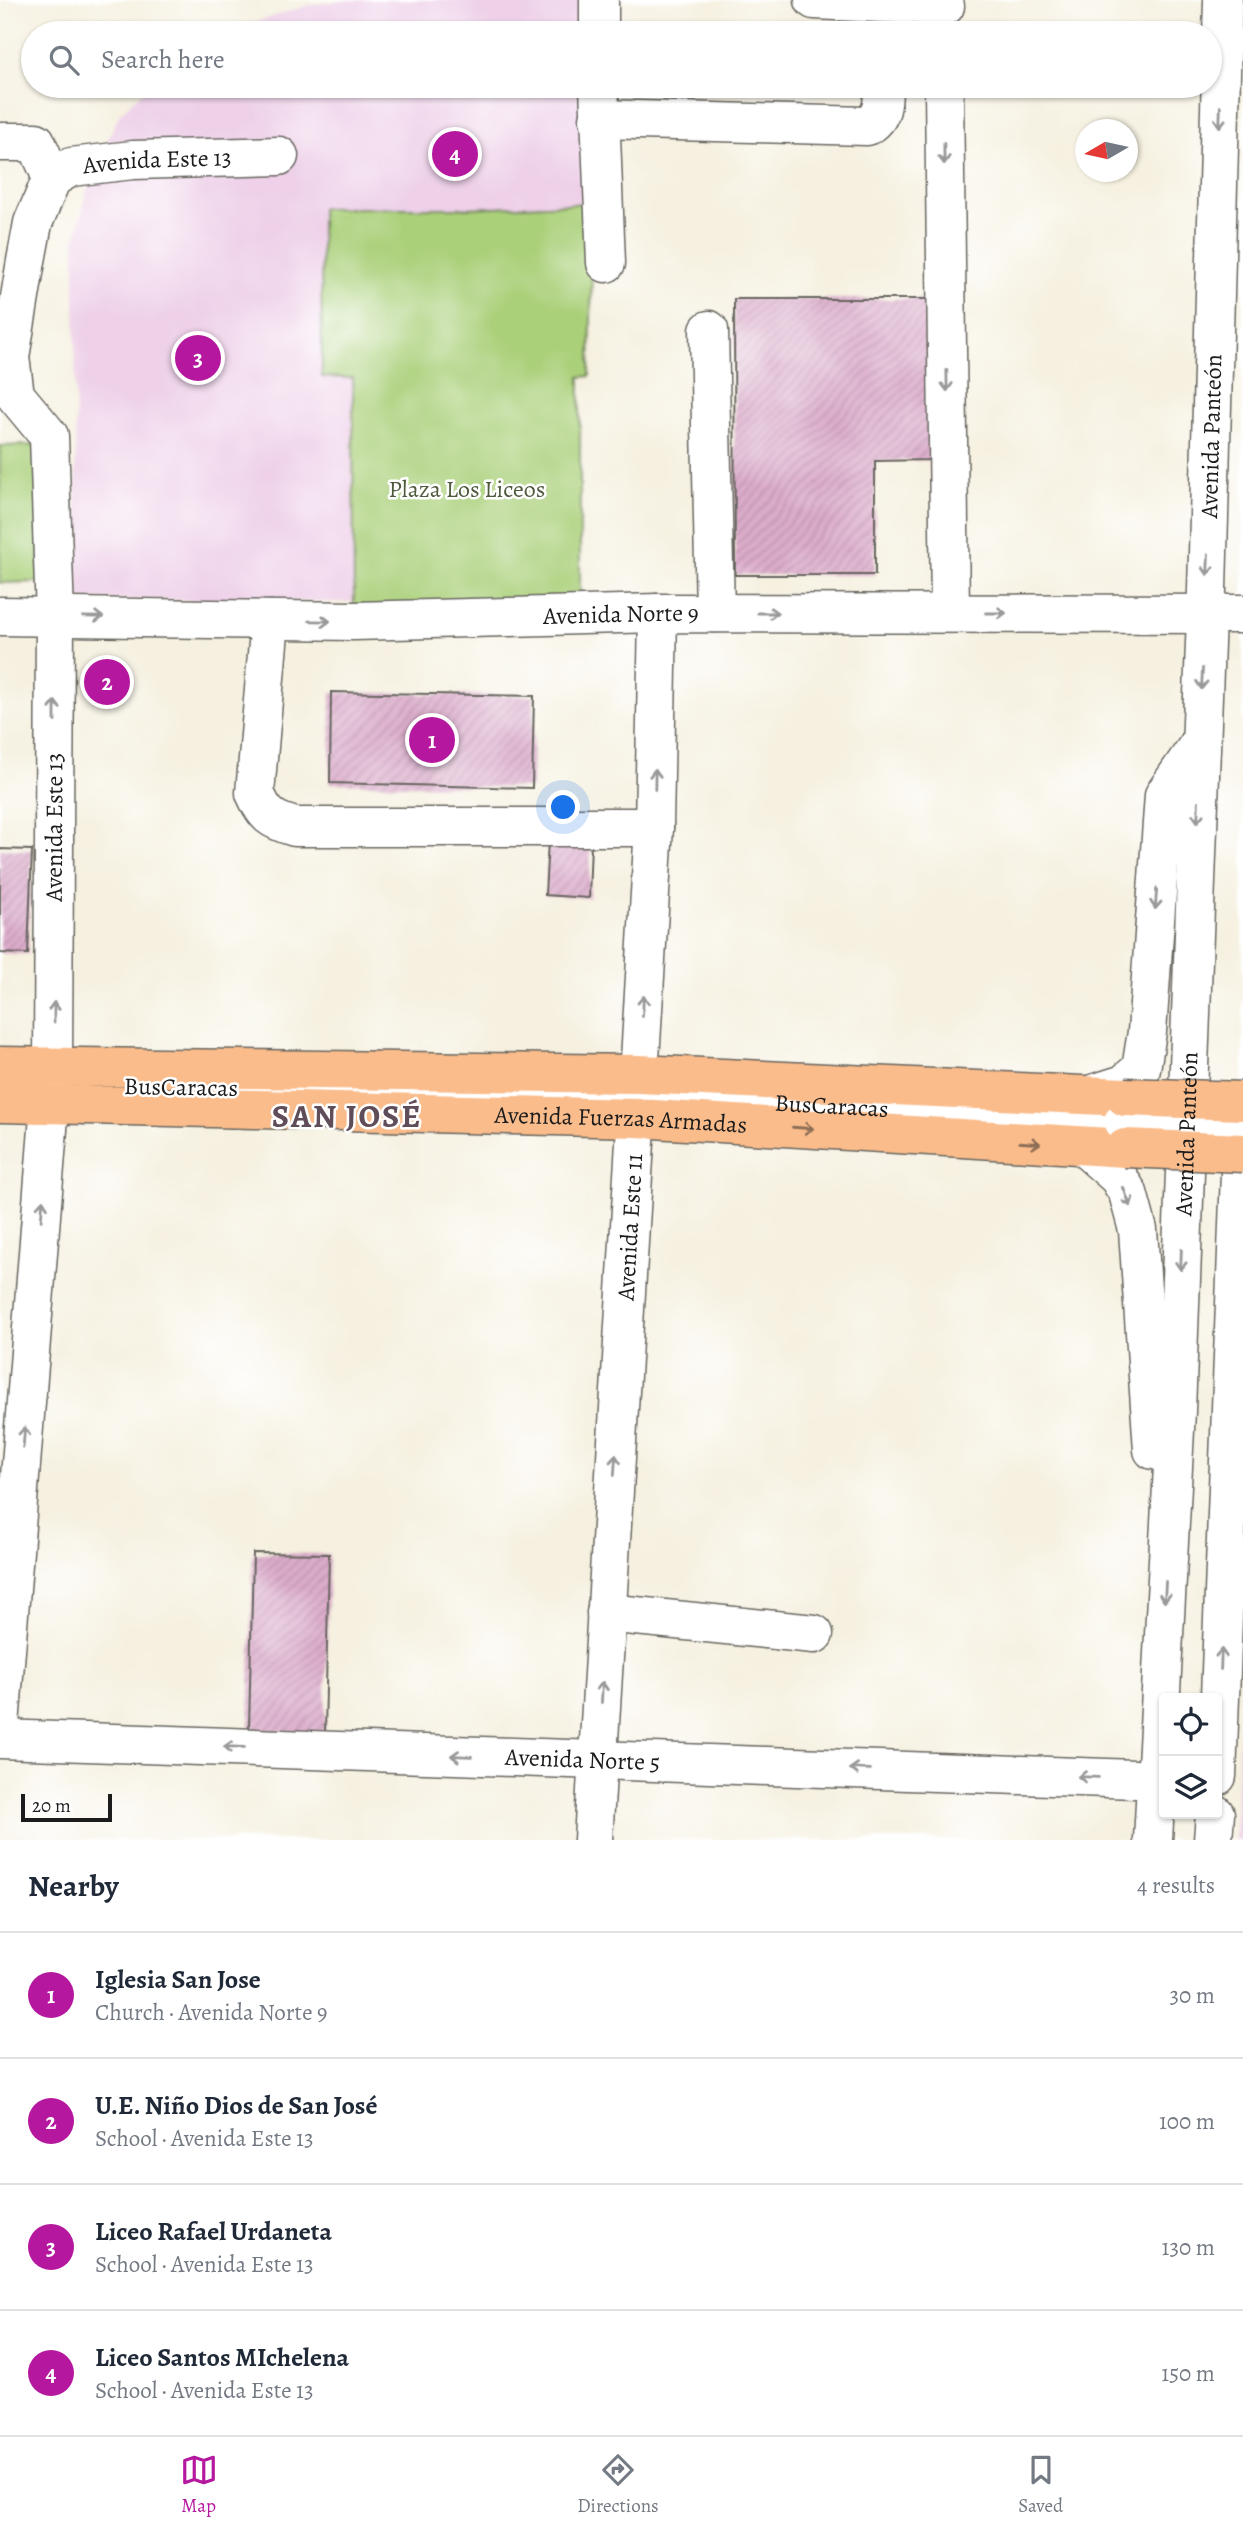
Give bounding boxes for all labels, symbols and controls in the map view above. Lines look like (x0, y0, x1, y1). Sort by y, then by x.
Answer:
search box (21, 21, 1222, 98)
icon: search (45, 41, 83, 79)
text: Search here (101, 42, 225, 77)
one-way arrow (1213, 105, 1226, 128)
north arrow (1075, 119, 1138, 182)
pin: 4 (432, 128, 478, 180)
street label: Avenida Este 13 (80, 141, 232, 182)
one-way arrow (937, 142, 951, 165)
pin: 3 (175, 332, 221, 384)
street label: Avenida Panteón (1193, 354, 1229, 520)
one-way arrow (940, 370, 954, 393)
park label: Plaza Los Liceos (389, 473, 545, 505)
one-way arrow (1201, 553, 1214, 576)
street label: Avenida Norte 9 (542, 597, 699, 632)
one-way arrow (756, 606, 779, 620)
one-way arrow (984, 606, 1007, 620)
one-way arrow (81, 610, 104, 624)
one-way arrow (308, 614, 331, 628)
pin: 2 (84, 656, 130, 708)
one-way arrow (1196, 667, 1209, 690)
one-way arrow (48, 700, 62, 723)
pin: 1 (409, 714, 455, 766)
street label: Avenida Este 13 (38, 753, 70, 903)
one-way arrow (648, 768, 662, 791)
your location (546, 790, 580, 824)
one-way arrow (1191, 801, 1204, 824)
one-way arrow (1150, 887, 1163, 910)
one-way arrow (637, 995, 650, 1018)
one-way arrow (47, 1001, 61, 1024)
street label: Avenida Panteón (1167, 1051, 1206, 1217)
street label: BusCaracas (124, 1070, 238, 1104)
street label: BusCaracas (774, 1087, 889, 1125)
district label: SAN JOSÉ (272, 1094, 422, 1138)
street label: Avenida Fuerzas Armadas (493, 1099, 748, 1141)
one-way arrow (791, 1122, 813, 1135)
one-way arrow (1018, 1137, 1041, 1150)
street label: Avenida Este 11 (609, 1153, 650, 1302)
one-way arrow (1122, 1185, 1135, 1207)
one-way arrow (36, 1199, 49, 1222)
one-way arrow (1175, 1248, 1188, 1271)
one-way arrow (18, 1426, 31, 1449)
one-way arrow (609, 1454, 622, 1477)
one-way arrow (1158, 1580, 1171, 1603)
one-way arrow (1215, 1647, 1228, 1670)
one-way arrow (595, 1681, 608, 1704)
map controls (1159, 1693, 1222, 1819)
button: locate (1159, 1693, 1222, 1756)
one-way arrow (223, 1741, 246, 1754)
street label: Avenida Norte 5 (504, 1741, 661, 1778)
one-way arrow (450, 1749, 473, 1762)
button: layers (1159, 1756, 1222, 1819)
one-way arrow (849, 1763, 872, 1776)
one-way arrow (1076, 1771, 1099, 1784)
scale bar (21, 1791, 112, 1823)
text: 20 m (32, 1793, 71, 1819)
text: Nearby (28, 1866, 119, 1906)
text: 4 results (1137, 1870, 1215, 1901)
text: Iglesia San Jose (95, 1962, 261, 1997)
text: 1 (47, 1980, 55, 2011)
text: 30 m (1169, 1980, 1215, 2011)
text: Church · Avenida Norte 9 (95, 1997, 328, 2028)
text: U.E. Niño Dios de San José (95, 2088, 377, 2123)
text: 2 (45, 2106, 57, 2137)
text: 100 m (1159, 2106, 1215, 2137)
text: School · Avenida Este 13 (95, 2123, 314, 2154)
text: Liceo Rafael Urdaneta (95, 2214, 332, 2249)
text: 3 (46, 2232, 56, 2263)
text: 130 m (1162, 2232, 1215, 2263)
text: School · Avenida Este 13 (95, 2249, 314, 2280)
text: Liceo Santos MIchelena (95, 2340, 349, 2375)
text: 4 (46, 2358, 56, 2389)
text: 150 m (1161, 2358, 1215, 2389)
text: School · Avenida Este 13 (95, 2375, 314, 2406)
tab: Map (180, 2451, 218, 2519)
tab: Directions (577, 2451, 659, 2519)
tab: Saved (1018, 2451, 1063, 2519)

